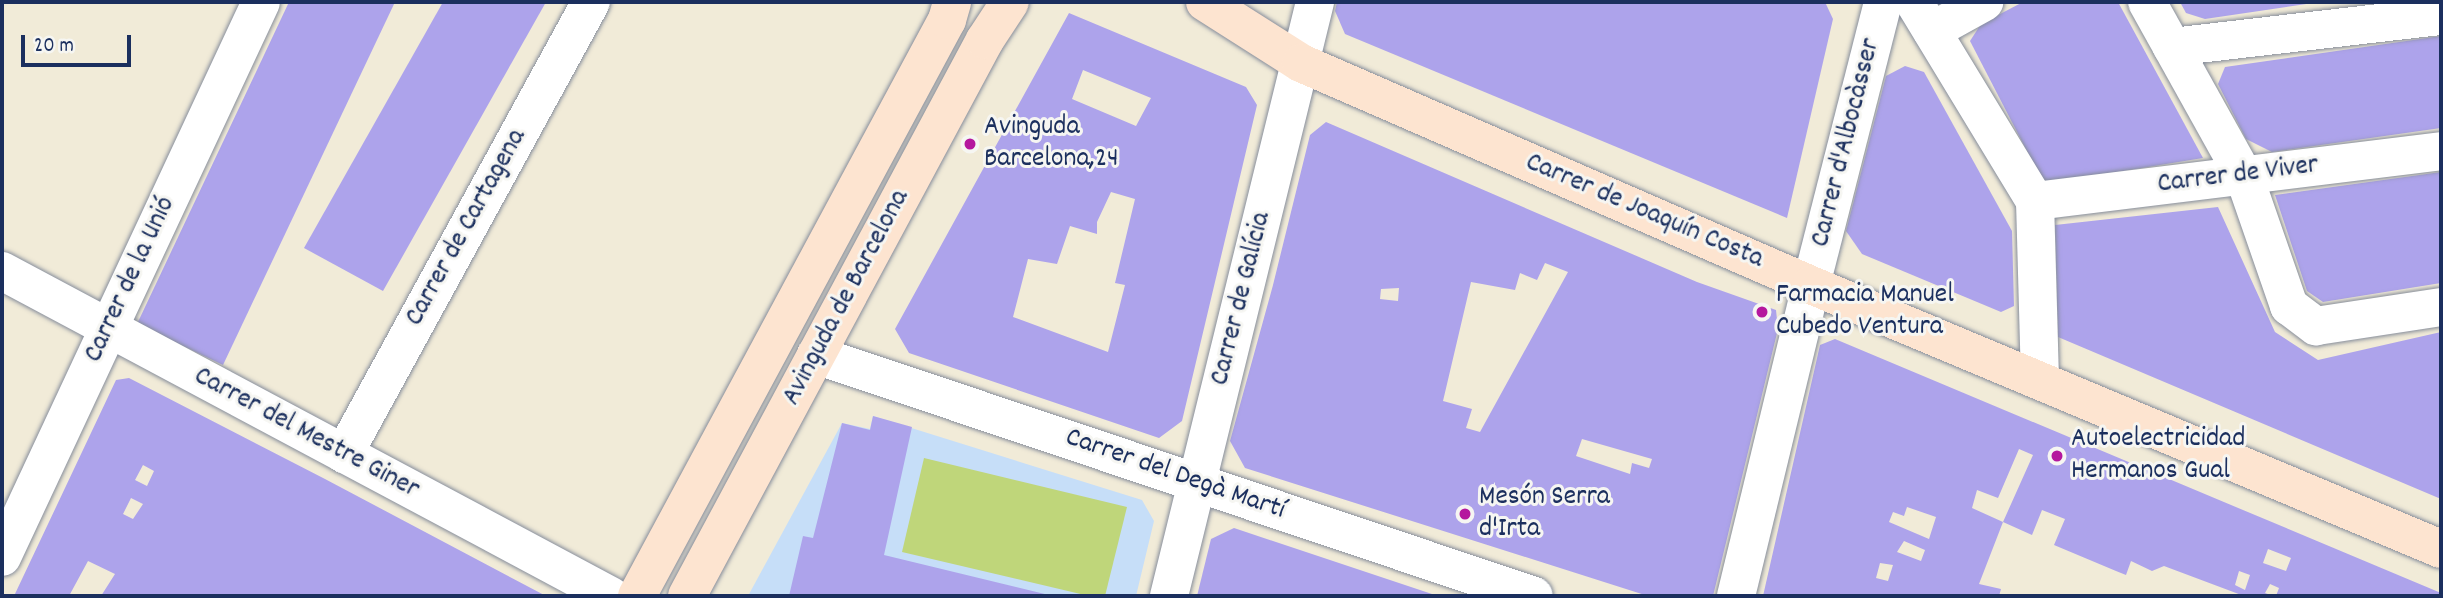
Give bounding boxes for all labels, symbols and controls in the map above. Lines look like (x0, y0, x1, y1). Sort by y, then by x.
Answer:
scale bar (24, 21, 135, 65)
text: 20 m (34, 32, 74, 62)
street label: Carrer d'Albocàsser (1805, 35, 1889, 251)
place label: Avinguda Barcelona,24 (984, 111, 1119, 177)
street label: Carrer de Cartagena (399, 124, 535, 332)
marker: Avinguda Barcelona,24 (962, 136, 978, 152)
street label: Carrer de Joaquín Costa (1520, 147, 1768, 277)
street label: Carrer de Viver (2156, 149, 2320, 203)
street label: Avinguda de Barcelona (776, 184, 918, 412)
street label: Carrer de la Unió (78, 192, 184, 368)
street label: Carrer de Galícia (1204, 209, 1280, 389)
place label: Farmacia Manuel Cubedo Ventura (1776, 279, 1954, 345)
marker: Farmacia Manuel Cubedo Ventura (1754, 304, 1770, 320)
street label: Carrer del Mestre Giner (188, 360, 424, 508)
street label: Carrer del Degà Martí (1061, 422, 1289, 528)
place label: Autoelectricidad Hermanos Gual (2071, 423, 2245, 489)
marker: Autoelectricidad Hermanos Gual (2049, 448, 2065, 464)
place label: Mesón Serra d'Irta (1479, 481, 1610, 547)
marker: Mesón Serra d'Irta (1457, 506, 1473, 522)

